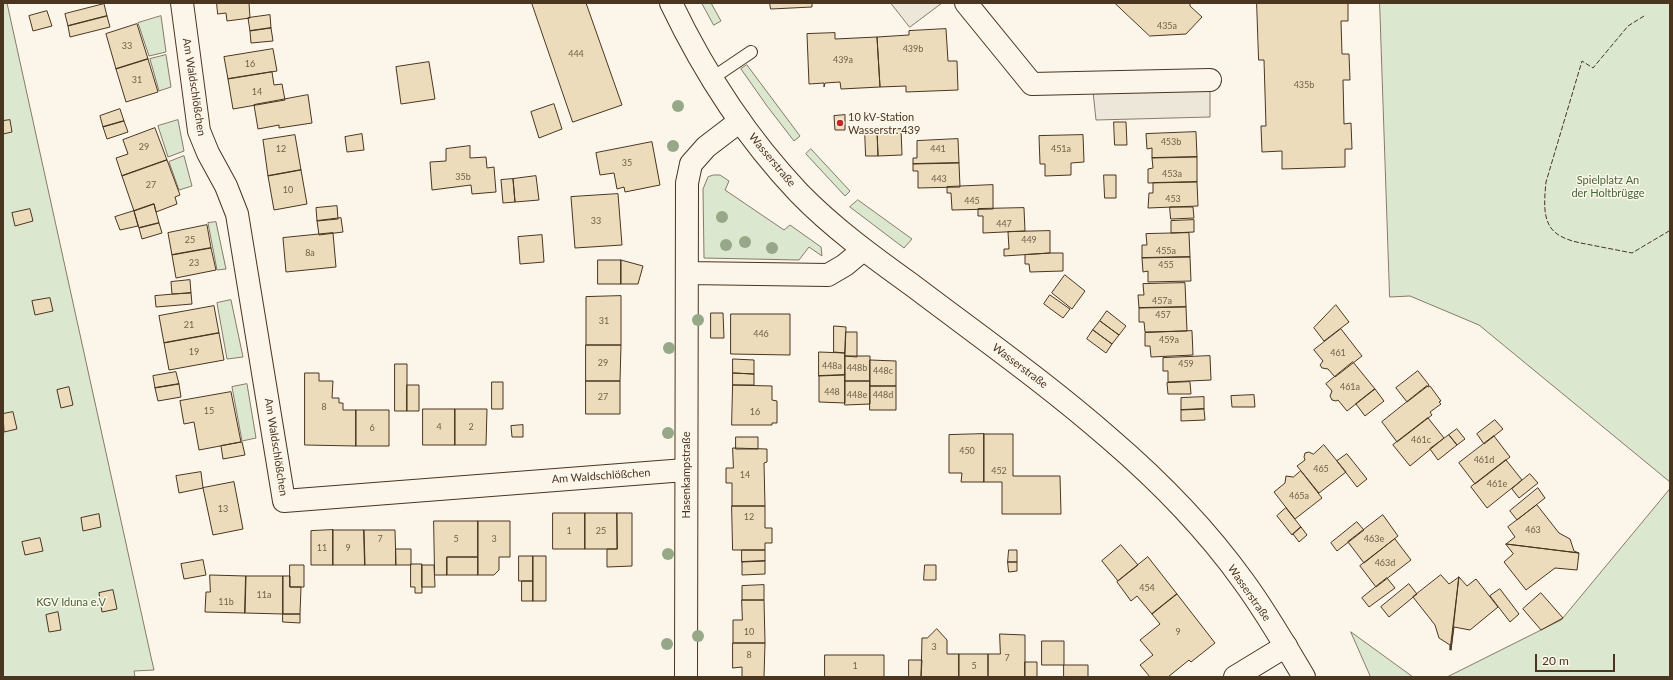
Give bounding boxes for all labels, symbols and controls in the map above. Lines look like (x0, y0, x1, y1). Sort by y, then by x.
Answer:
house number: 435a (1157, 21, 1177, 31)
street label: Am Waldschlößchen (180, 37, 208, 137)
house number: 33 (122, 41, 132, 51)
house number: 439b (903, 44, 923, 54)
house number: 444 (568, 49, 584, 59)
house number: 439a (833, 55, 853, 65)
house number: 16 (245, 59, 255, 69)
house number: 31 (132, 75, 142, 85)
house number: 435b (1294, 80, 1314, 90)
house number: 14 (252, 87, 262, 97)
place label: 10 kV-Station Wasserstr. 439 (848, 110, 920, 136)
marker: 10 kV-Station Wasserstr. 439 (835, 118, 845, 128)
street label: Wasserstraße (746, 131, 798, 189)
house number: 453b (1161, 137, 1181, 147)
house number: 29 (139, 142, 149, 152)
house number: 12 (276, 144, 286, 154)
house number: 441 (930, 144, 946, 154)
house number: 451a (1051, 144, 1071, 154)
house number: 35 (622, 158, 632, 168)
house number: 453a (1162, 169, 1182, 179)
house number: 35b (455, 172, 471, 182)
park label: Spielplatz An der Holtbrügge (1571, 173, 1645, 199)
house number: 443 (931, 174, 947, 184)
house number: 27 (146, 180, 156, 190)
house number: 10 (283, 185, 293, 195)
house number: 453 (1165, 194, 1181, 204)
house number: 445 (964, 196, 980, 206)
house number: 33 (591, 216, 601, 226)
house number: 447 (996, 219, 1012, 229)
house number: 25 (185, 235, 195, 245)
house number: 449 (1021, 235, 1037, 245)
house number: 455a (1156, 246, 1176, 256)
house number: 8a (305, 248, 315, 258)
house number: 23 (189, 258, 199, 268)
house number: 455 (1158, 260, 1174, 270)
house number: 457a (1152, 296, 1172, 306)
house number: 457 (1155, 310, 1171, 320)
house number: 31 (599, 316, 609, 326)
house number: 21 (184, 320, 194, 330)
house number: 446 (753, 329, 769, 339)
house number: 459a (1159, 335, 1179, 345)
street label: Wasserstraße (990, 341, 1050, 391)
house number: 19 (189, 347, 199, 357)
house number: 461 (1330, 348, 1346, 358)
house number: 29 (598, 358, 608, 368)
house number: 459 (1178, 359, 1194, 369)
house number: 448a (822, 361, 842, 371)
house number: 448b (847, 363, 867, 373)
house number: 448c (873, 366, 893, 376)
house number: 461a (1340, 382, 1360, 392)
house number: 448 (824, 387, 840, 397)
house number: 448e (847, 390, 867, 400)
house number: 448d (873, 390, 893, 400)
house number: 27 (598, 392, 608, 402)
street label: Am Waldschlößchen (262, 397, 290, 497)
house number: 8 (321, 402, 327, 412)
house number: 15 (204, 406, 214, 416)
house number: 16 (750, 407, 760, 417)
house number: 4 (436, 422, 442, 432)
house number: 2 (468, 422, 474, 432)
house number: 6 (369, 423, 375, 433)
street label: Hasenkampstraße (679, 432, 693, 518)
house number: 461c (1411, 435, 1431, 445)
house number: 450 (959, 446, 975, 456)
house number: 461d (1474, 455, 1494, 465)
house number: 465 (1313, 464, 1329, 474)
street label: Am Waldschlößchen (551, 466, 651, 486)
house number: 452 (991, 466, 1007, 476)
house number: 14 (740, 470, 750, 480)
house number: 461e (1487, 479, 1507, 489)
house number: 465a (1289, 491, 1309, 501)
house number: 13 (218, 504, 228, 514)
house number: 12 (744, 512, 754, 522)
house number: 463 (1525, 525, 1541, 535)
house number: 1 (566, 526, 572, 536)
house number: 25 (596, 526, 606, 536)
house number: 7 (377, 534, 383, 544)
house number: 5 (453, 534, 459, 544)
house number: 3 (491, 534, 497, 544)
house number: 463e (1364, 534, 1384, 544)
house number: 11 (317, 543, 327, 553)
house number: 9 (345, 543, 351, 553)
house number: 463d (1375, 558, 1395, 568)
street label: Wasserstraße (1225, 562, 1273, 624)
house number: 454 (1139, 583, 1155, 593)
house number: 11a (257, 590, 271, 600)
park label: KGV Iduna e.V (36, 595, 106, 609)
house number: 11b (218, 597, 234, 607)
house number: 10 (744, 627, 754, 637)
house number: 9 (1175, 627, 1181, 637)
house number: 3 (931, 642, 937, 652)
scale bar (1537, 646, 1617, 672)
house number: 8 (746, 650, 752, 660)
house number: 7 (1004, 653, 1010, 663)
text: 20 m (1542, 653, 1569, 668)
house number: 1 (852, 661, 858, 671)
house number: 5 (971, 661, 977, 671)

